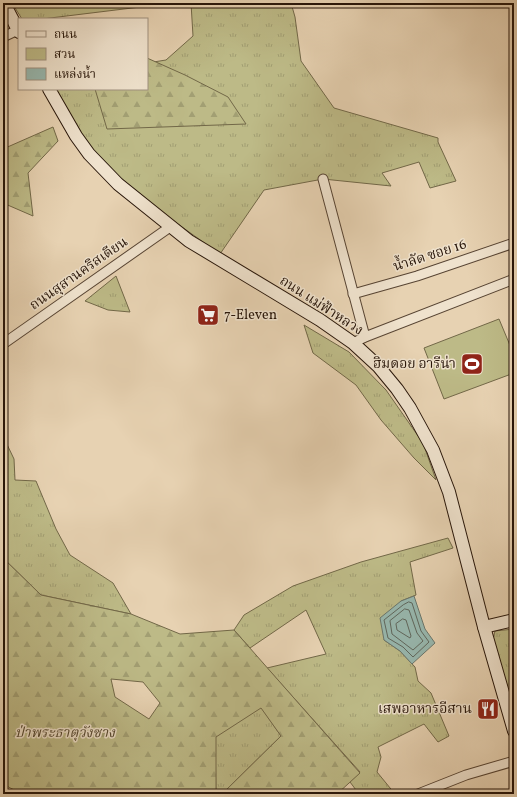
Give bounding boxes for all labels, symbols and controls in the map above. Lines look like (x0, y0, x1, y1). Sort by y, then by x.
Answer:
legend (18, 18, 148, 90)
text: ถนน (54, 27, 77, 43)
text: สวน (54, 47, 76, 63)
text: แหล่งน้ำ (54, 65, 96, 83)
street label: ถนนสุสานคริสเตียน (26, 233, 132, 315)
street label: น้ำลัด ซอย 16 (390, 233, 469, 277)
street label: ถนน แม่ฟ้าหลวง (275, 272, 367, 340)
supermarket icon: 7-Eleven (195, 302, 221, 328)
place label: 7-Eleven (224, 306, 277, 325)
sports icon: ฮิมดอย อารีน่า (459, 351, 485, 377)
place label: ฮิมดอย อารีน่า (373, 355, 456, 374)
restaurant icon: เสพอาหารอีสาน (475, 696, 501, 722)
place label: เสพอาหารอีสาน (378, 700, 472, 719)
park label: ป่าพระธาตุวังซาง (15, 724, 116, 743)

